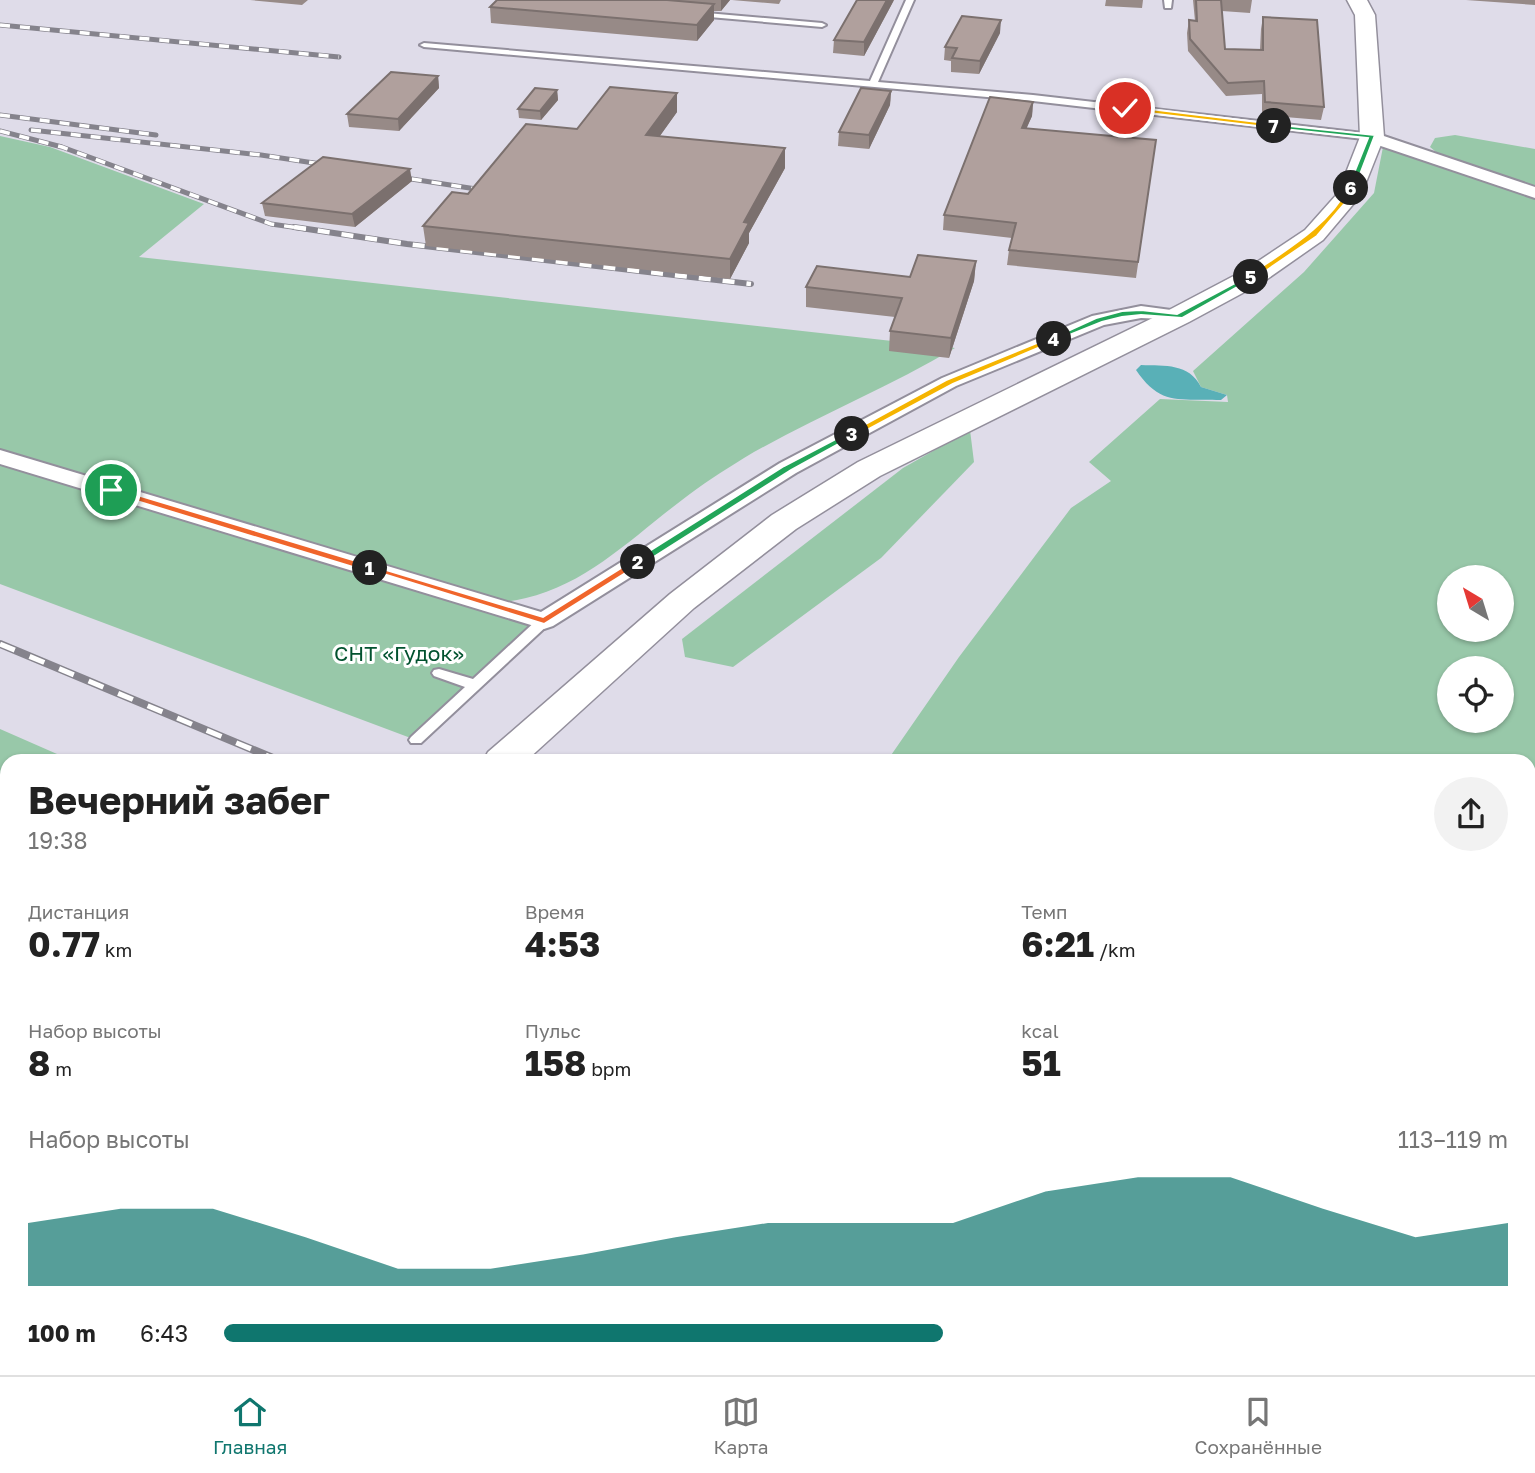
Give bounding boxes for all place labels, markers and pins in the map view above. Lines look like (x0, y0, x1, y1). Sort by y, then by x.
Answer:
pin (1095, 78, 1155, 138)
pin: 7 (1256, 108, 1292, 144)
pin: 6 (1334, 170, 1368, 206)
pin: 5 (1234, 260, 1268, 294)
pin: 4 (1036, 322, 1072, 356)
pin: 3 (834, 416, 870, 452)
pin (81, 460, 141, 520)
pin: 2 (620, 544, 656, 580)
pin: 1 (352, 550, 388, 586)

